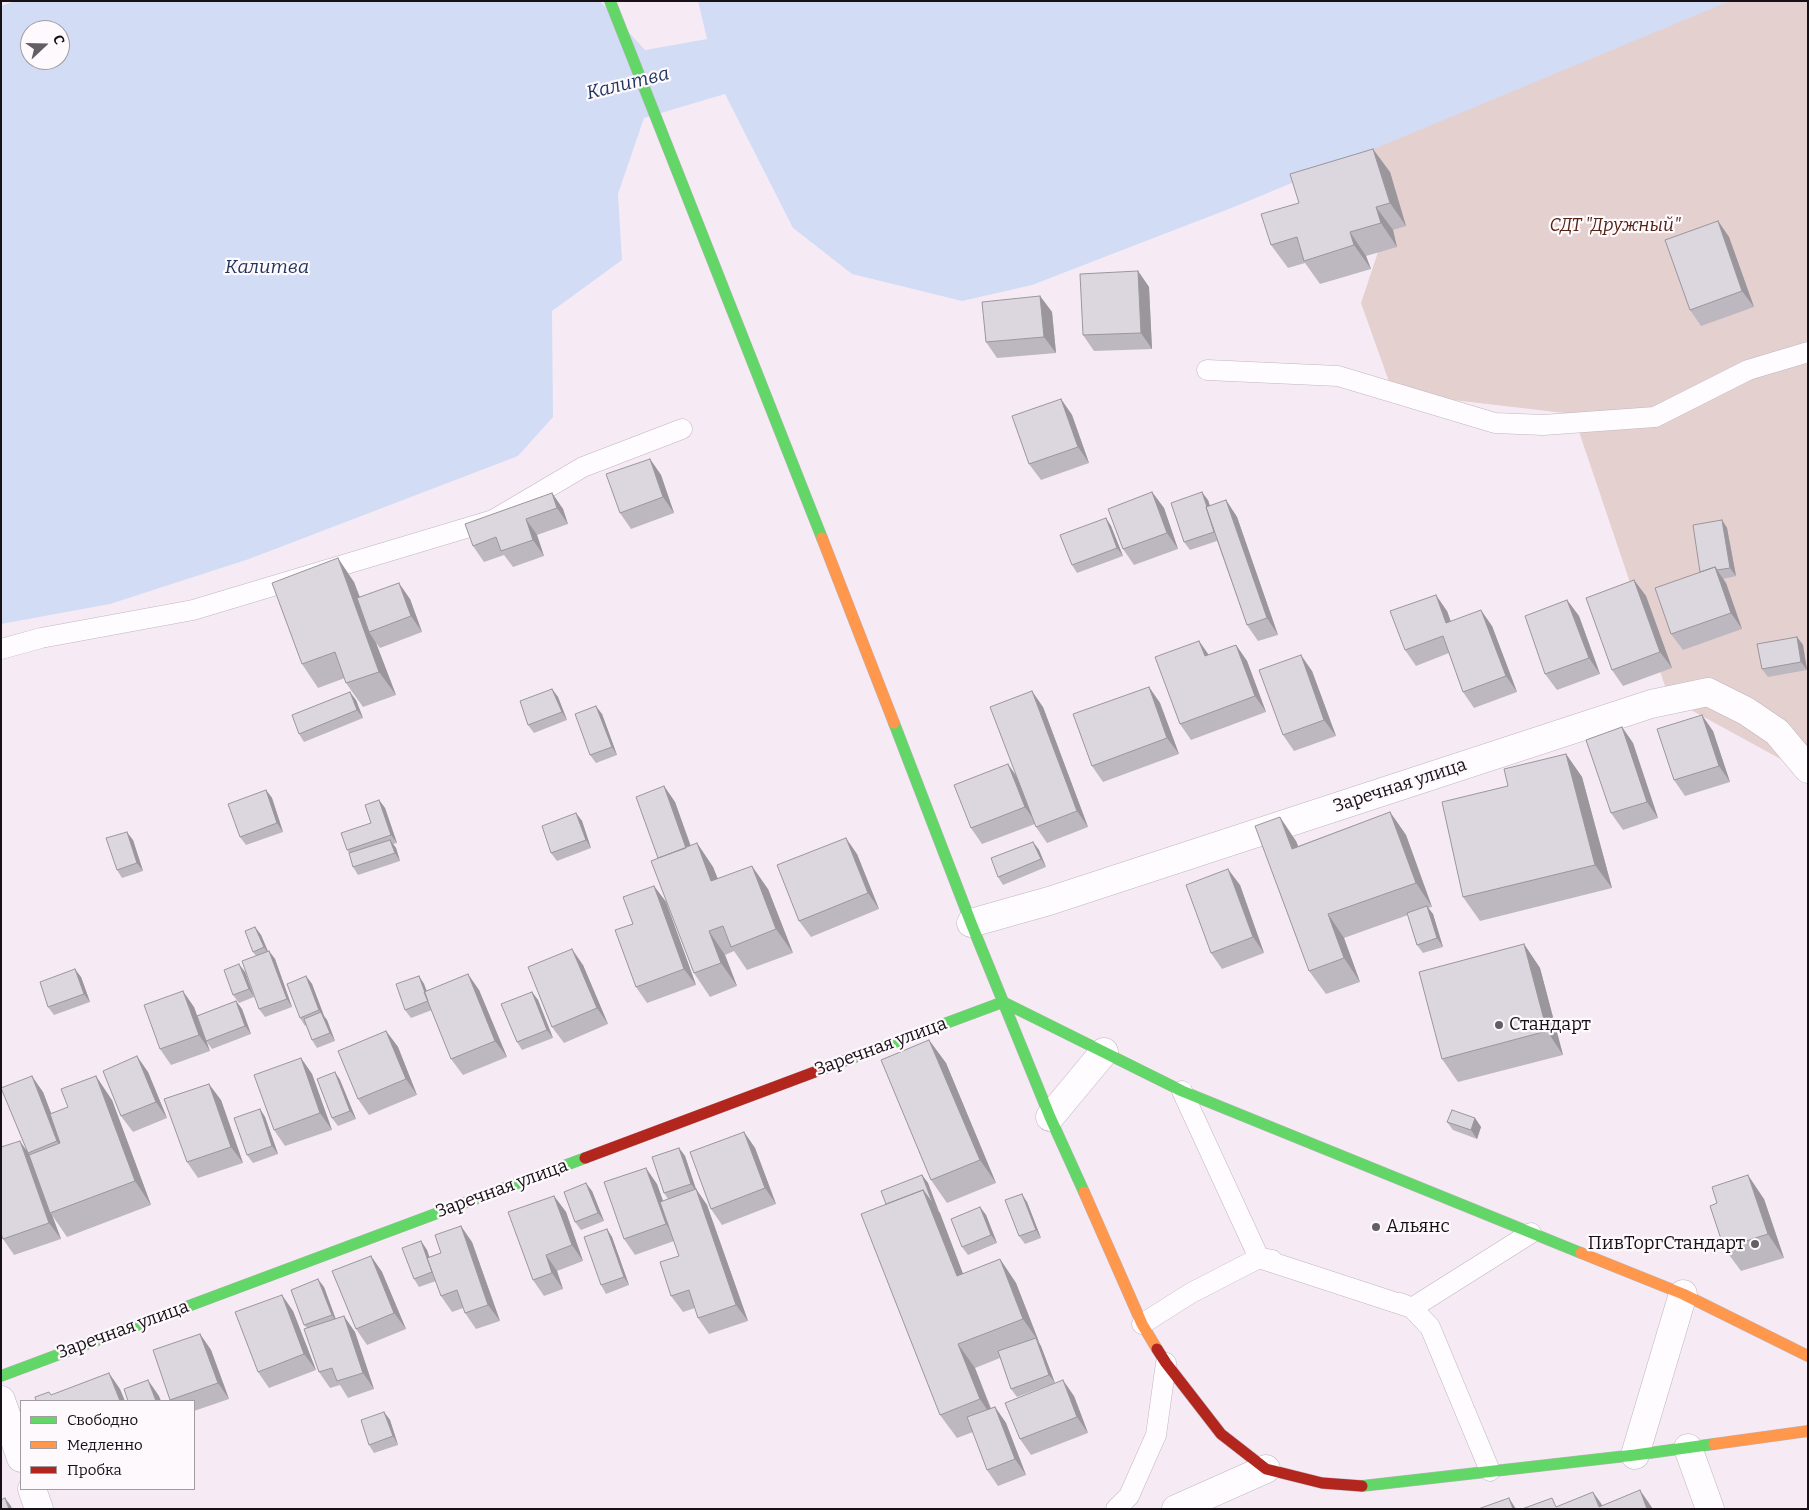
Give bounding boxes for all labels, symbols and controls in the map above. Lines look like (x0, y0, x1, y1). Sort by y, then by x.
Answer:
north arrow (20, 20, 70, 70)
text: С (49, 33, 68, 47)
water label: Калитва (584, 63, 672, 105)
park label: СДТ "Дружный" (1549, 215, 1681, 237)
water label: Калитва (225, 257, 309, 279)
street label: Заречная улица (1331, 754, 1469, 818)
street label: Заречная улица (812, 1013, 950, 1081)
place label: Стандарт (1509, 1014, 1591, 1036)
marker: Стандарт (1493, 1019, 1505, 1031)
street label: Заречная улица (433, 1155, 571, 1223)
place label: Альянс (1386, 1216, 1450, 1238)
marker: Альянс (1370, 1221, 1382, 1233)
place label: ПивТоргСтандарт (1588, 1233, 1745, 1255)
marker: ПивТоргСтандарт (1749, 1238, 1761, 1250)
street label: Заречная улица (54, 1296, 192, 1364)
legend (20, 1400, 195, 1490)
text: Свободно (67, 1411, 138, 1429)
text: Медленно (67, 1436, 143, 1454)
text: Пробка (67, 1461, 122, 1479)

